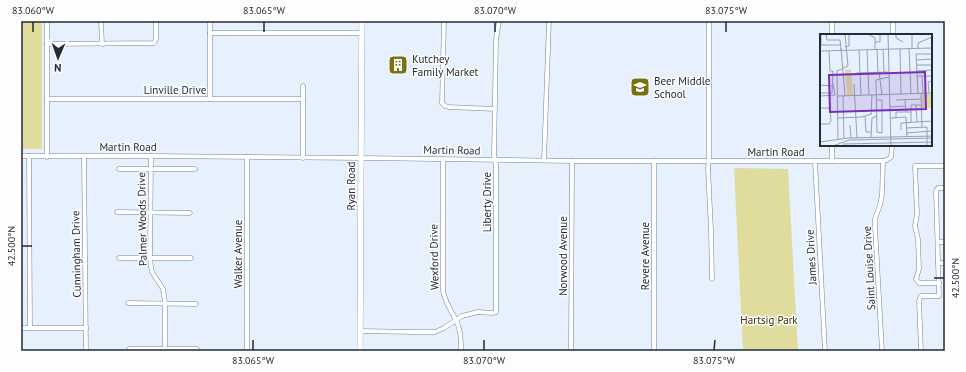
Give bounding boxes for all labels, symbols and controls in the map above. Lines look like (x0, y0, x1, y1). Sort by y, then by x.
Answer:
text: 83.060°W (12, 4, 55, 17)
text: 83.065°W (243, 4, 286, 17)
text: 83.070°W (474, 4, 517, 17)
text: 83.075°W (705, 4, 748, 17)
inset map (820, 34, 932, 146)
north arrow (38, 38, 78, 78)
place label: Kutchey Family Market (412, 52, 479, 79)
building icon: Kutchey Family Market (387, 54, 409, 76)
text: N (54, 61, 62, 75)
place label: Beer Middle School (654, 74, 711, 101)
school or university icon: Beer Middle School (629, 76, 651, 98)
street label: Linville Drive (144, 83, 207, 97)
street label: Martin Road (99, 140, 157, 154)
street label: Martin Road (423, 143, 481, 157)
street label: Martin Road (747, 145, 805, 159)
street label: Ryan Road (344, 161, 358, 211)
street label: Palmer Woods Drive (134, 171, 150, 266)
street label: Liberty Drive (480, 171, 494, 232)
street label: Cunningham Drive (68, 210, 84, 298)
street label: Norwood Avenue (556, 216, 570, 296)
street label: Walker Avenue (231, 219, 245, 288)
street label: Revere Avenue (638, 221, 652, 290)
street label: Wexford Drive (426, 223, 442, 290)
street label: Saint Louise Drive (860, 225, 878, 311)
text: 42.500°N (5, 226, 18, 266)
street label: James Drive (803, 229, 819, 286)
text: 42.500°N (949, 258, 962, 298)
park label: Hartsig Park (740, 313, 798, 327)
text: 83.065°W (232, 354, 275, 367)
text: 83.070°W (463, 354, 506, 367)
text: 83.075°W (693, 354, 736, 367)

